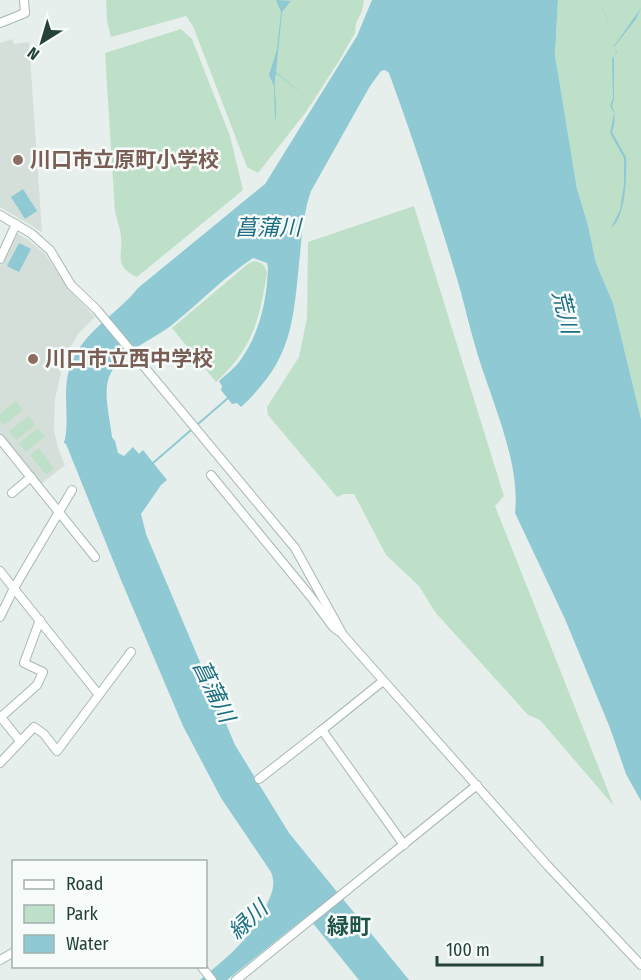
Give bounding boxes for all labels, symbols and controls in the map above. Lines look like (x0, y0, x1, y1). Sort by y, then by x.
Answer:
north arrow (12, 12, 72, 72)
text: N (24, 43, 43, 64)
place label: 川口市立原町小学校 (30, 147, 219, 173)
marker: 川口市立原町小学校 (11, 153, 25, 167)
water label: 菖蒲川 (235, 214, 303, 241)
water label: 荒川 (547, 287, 584, 339)
place label: 川口市立西中学校 (45, 346, 213, 372)
marker: 川口市立西中学校 (26, 352, 40, 366)
water label: 菖蒲川 (187, 655, 241, 728)
legend (12, 860, 207, 968)
text: Road (66, 873, 103, 895)
water label: 緑川 (223, 894, 275, 945)
text: Park (66, 903, 99, 925)
district label: 緑町 (327, 913, 371, 940)
scale bar (437, 929, 542, 967)
text: Water (66, 933, 109, 955)
text: 100 m (446, 939, 490, 961)

